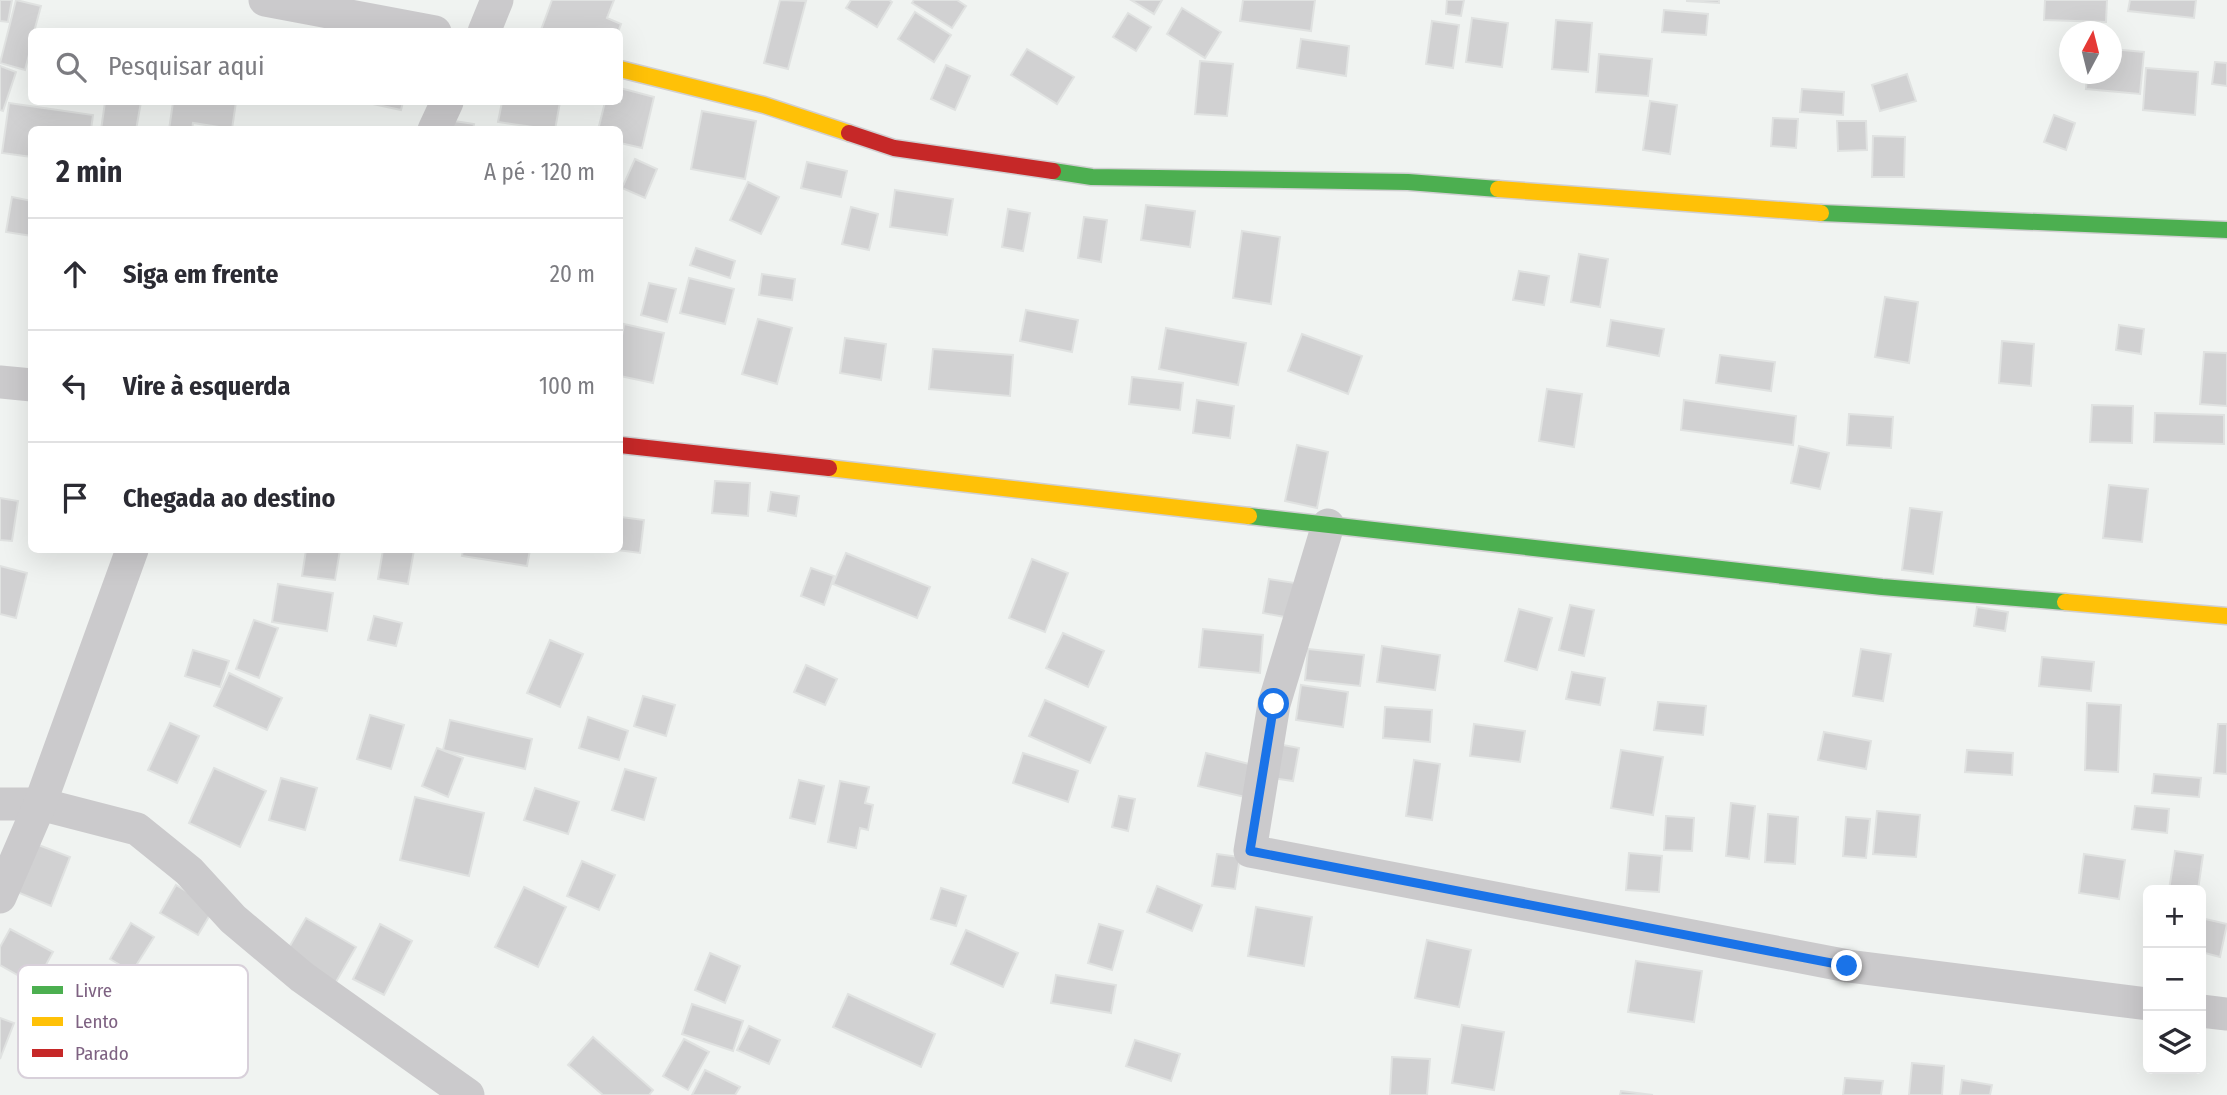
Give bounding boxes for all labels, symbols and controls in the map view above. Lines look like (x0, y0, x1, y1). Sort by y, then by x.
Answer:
north arrow (2059, 21, 2122, 84)
search box (28, 28, 623, 105)
icon: search (52, 48, 90, 86)
text: Pesquisar aqui (108, 51, 265, 82)
text: 2 min (56, 154, 123, 190)
text: A pé · 120 m (484, 158, 595, 186)
icon: ahead (56, 255, 94, 293)
text: Siga em frente (123, 259, 278, 290)
text: 20 m (550, 260, 595, 288)
icon: left (56, 367, 94, 405)
text: Vire à esquerda (123, 371, 290, 402)
text: 100 m (539, 372, 595, 400)
icon: arrive (56, 479, 94, 517)
text: Chegada ao destino (123, 483, 335, 514)
route start (1258, 688, 1289, 719)
map controls (2143, 885, 2206, 1074)
button: + (2143, 885, 2206, 948)
button: − (2143, 948, 2206, 1011)
route end (1831, 950, 1862, 981)
legend (18, 965, 248, 1078)
text: Livre (75, 979, 112, 1002)
text: Lento (75, 1010, 118, 1033)
button: layers (2143, 1011, 2206, 1074)
text: Parado (75, 1042, 129, 1065)

